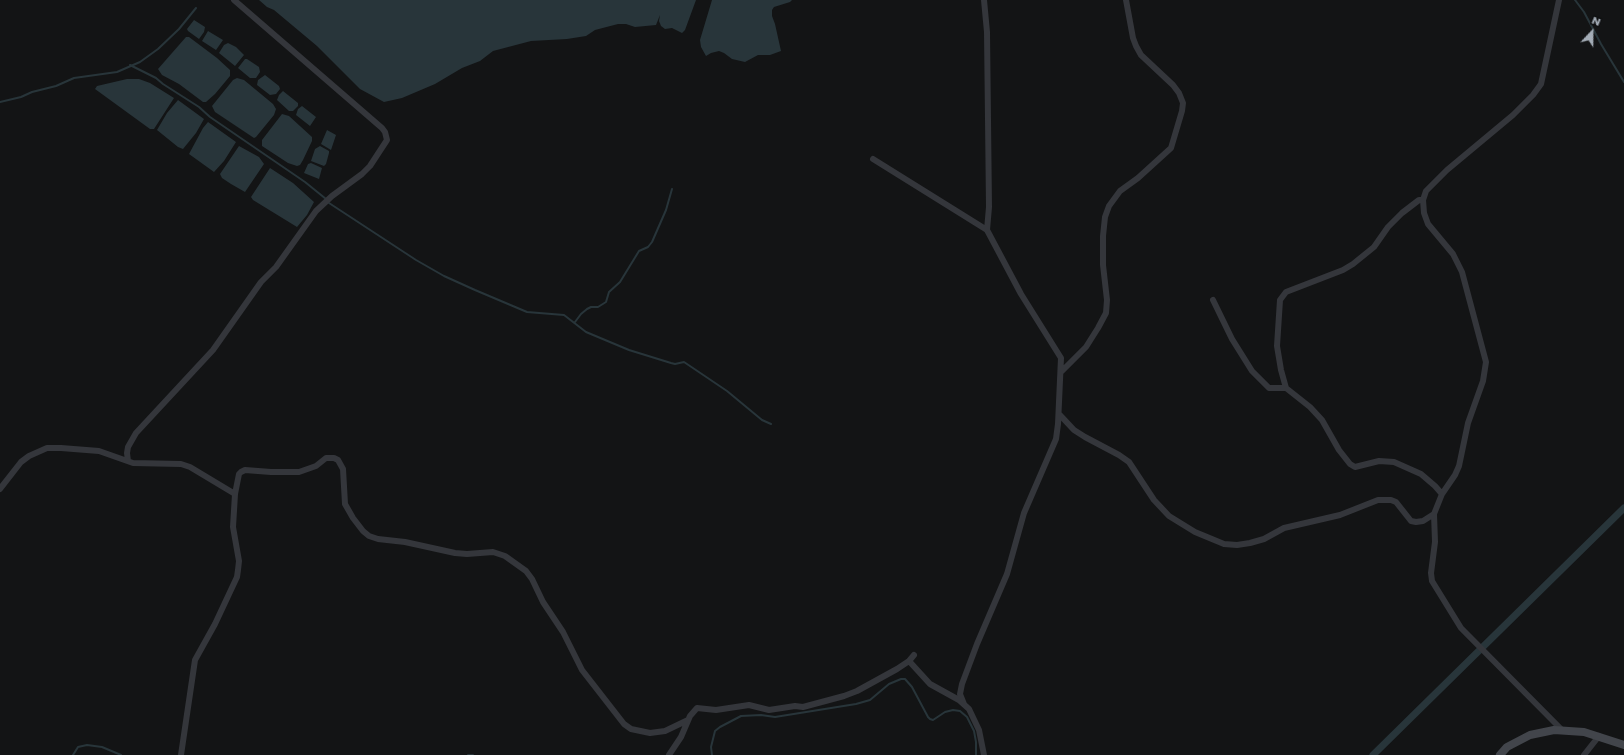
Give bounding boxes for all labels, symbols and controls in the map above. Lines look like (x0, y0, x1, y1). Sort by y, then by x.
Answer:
north arrow (1572, 12, 1612, 52)
text: N (1590, 12, 1603, 30)

